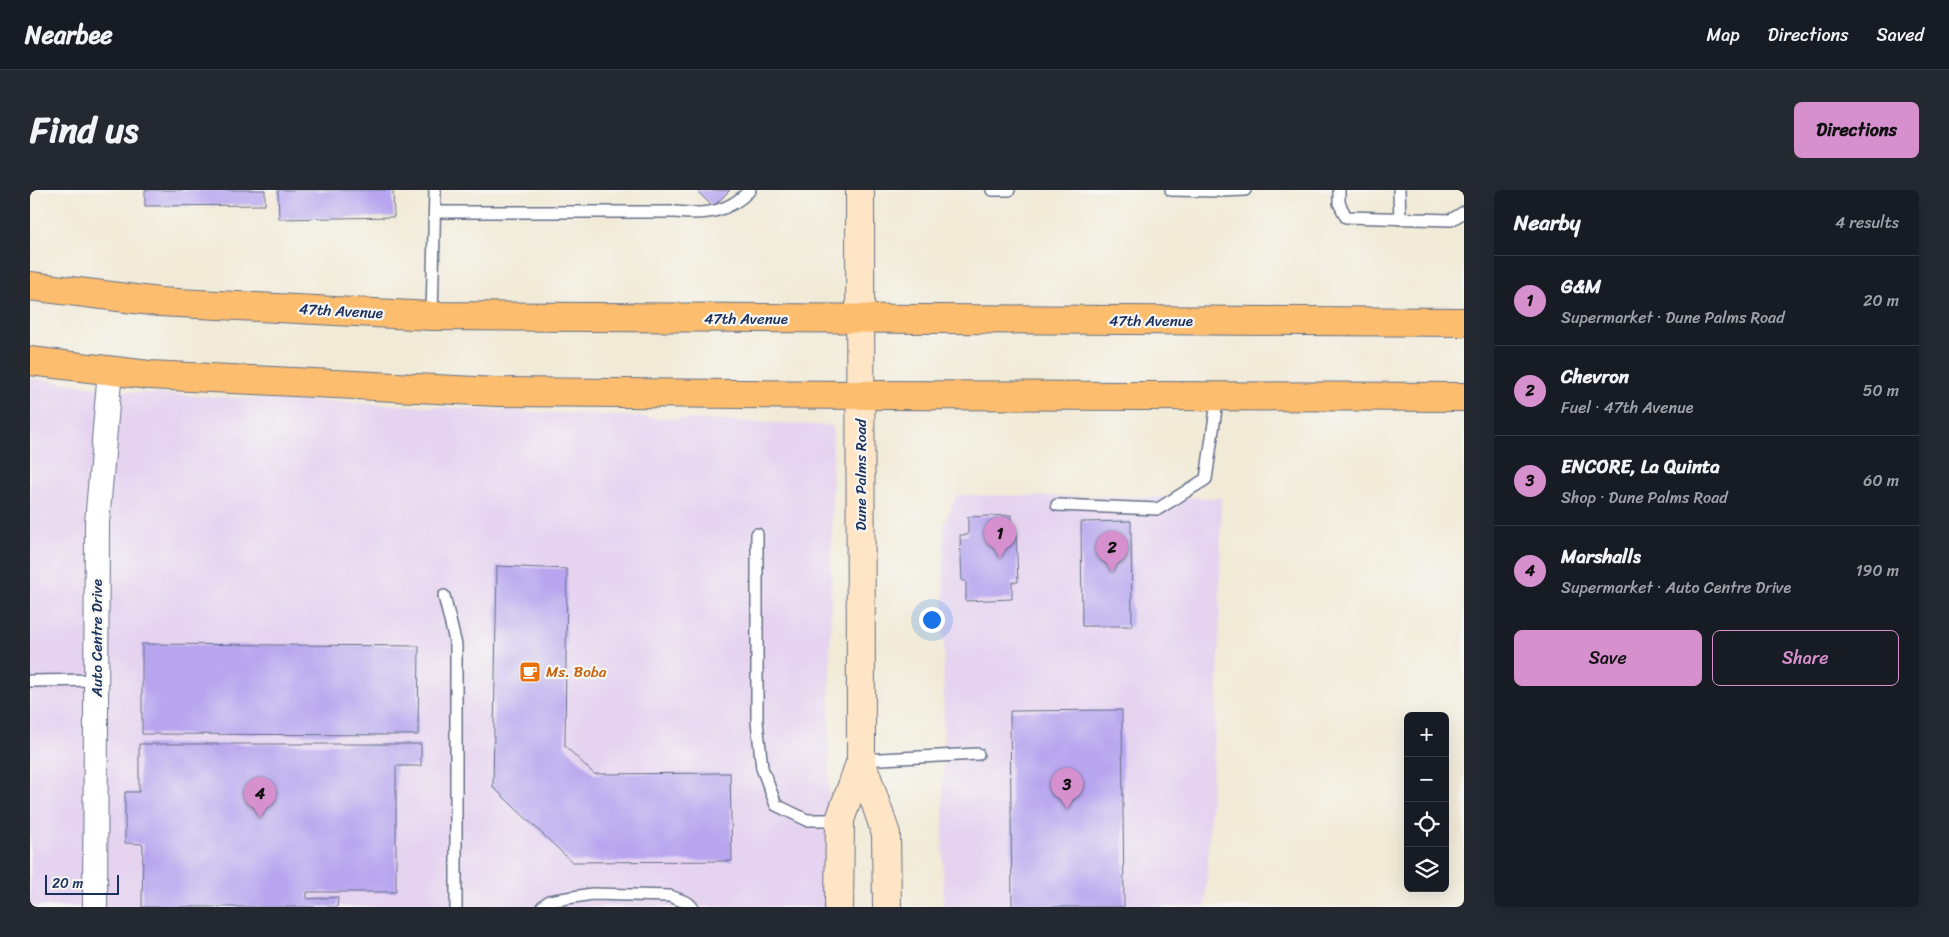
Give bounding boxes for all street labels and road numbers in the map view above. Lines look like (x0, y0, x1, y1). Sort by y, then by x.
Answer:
street label: 47th Avenue (298, 296, 384, 326)
street label: 47th Avenue (704, 306, 788, 332)
street label: 47th Avenue (1109, 308, 1193, 334)
street label: Dune Palms Road (848, 418, 874, 531)
street label: Auto Centre Drive (84, 579, 110, 698)

